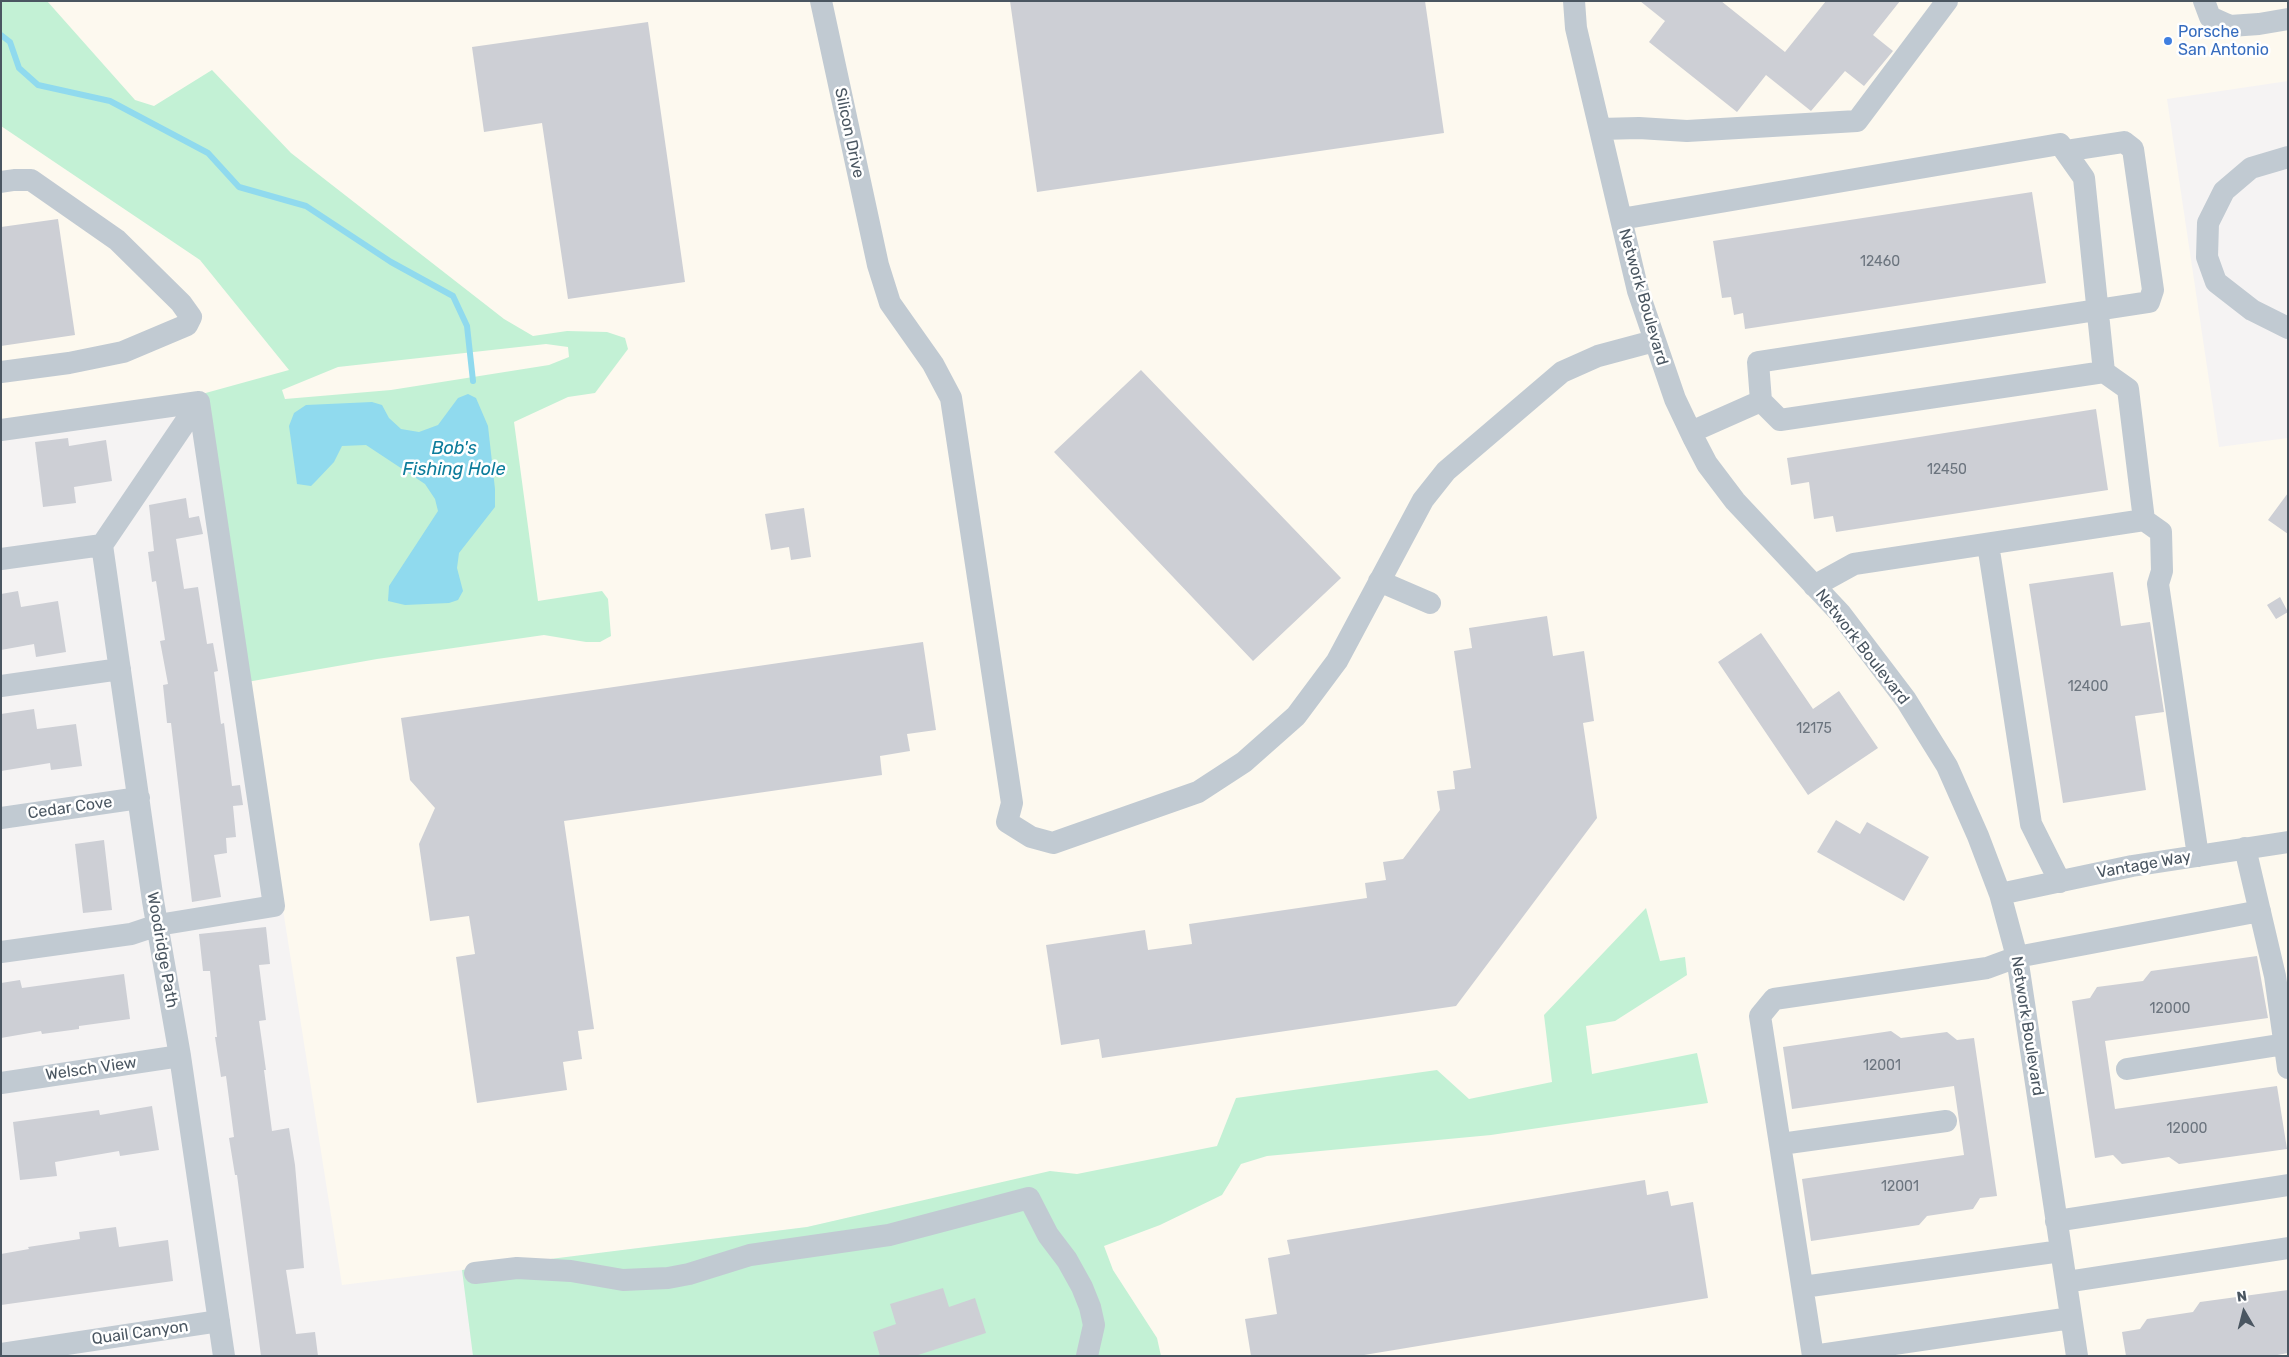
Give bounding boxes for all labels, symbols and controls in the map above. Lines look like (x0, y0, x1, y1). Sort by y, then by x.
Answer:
place label: Porsche San Antonio (2178, 22, 2269, 60)
marker: Porsche San Antonio (2162, 35, 2174, 47)
street label: Silicon Drive (830, 86, 868, 180)
street label: Network Boulevard (1614, 226, 1672, 368)
house number: 12460 (1860, 254, 1900, 270)
water label: Bob's Fishing Hole (402, 438, 506, 480)
house number: 12450 (1927, 462, 1967, 478)
street label: Network Boulevard (1811, 585, 1913, 709)
house number: 12400 (2068, 679, 2108, 695)
house number: 12175 (1796, 721, 1832, 737)
street label: Cedar Cove (27, 793, 113, 823)
street label: Vantage Way (2095, 847, 2193, 883)
street label: Woodridge Path (142, 891, 182, 1009)
street label: Network Boulevard (2006, 955, 2048, 1097)
house number: 12000 (2150, 1001, 2190, 1017)
street label: Welsch View (44, 1053, 138, 1085)
house number: 12001 (1863, 1058, 1901, 1074)
house number: 12000 (2167, 1121, 2207, 1137)
house number: 12001 (1881, 1179, 1919, 1195)
north arrow (2219, 1287, 2269, 1337)
text: N (2236, 1288, 2248, 1306)
street label: Quail Canyon (90, 1317, 190, 1349)

